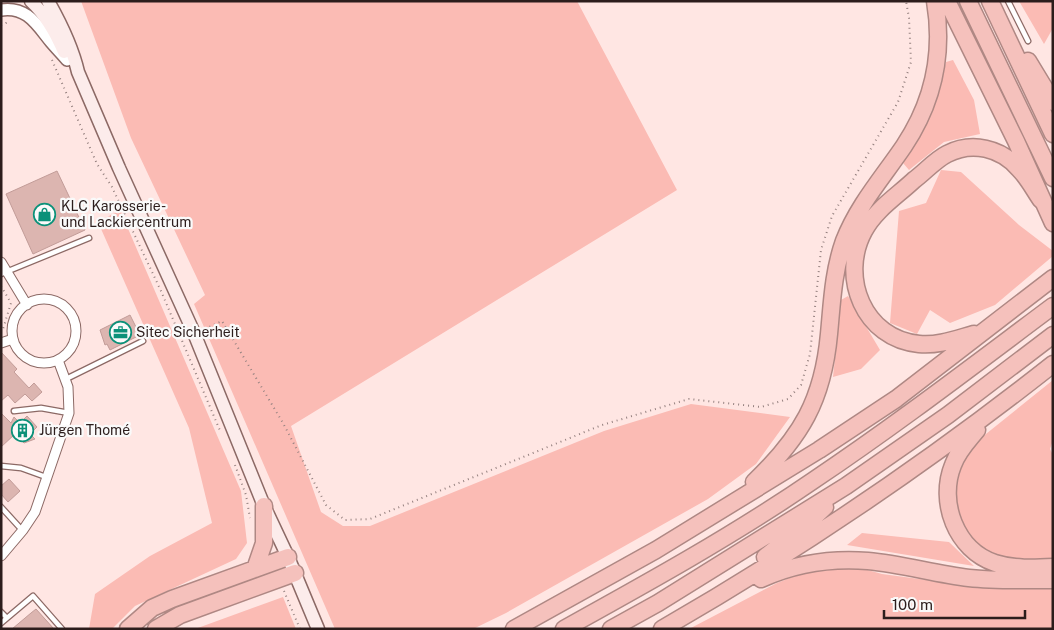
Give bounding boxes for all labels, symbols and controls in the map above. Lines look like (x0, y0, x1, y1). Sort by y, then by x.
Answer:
place label: KLC Karosserie- und Lackiercentrum (61, 198, 191, 230)
shop icon: KLC Karosserie- und Lackiercentrum (33, 202, 57, 226)
office icon: Sitec Sicherheit (108, 320, 132, 344)
place label: Sitec Sicherheit (136, 324, 240, 340)
building icon: Jürgen Thomé (11, 418, 35, 442)
place label: Jürgen Thomé (39, 422, 130, 438)
scale bar (884, 588, 1025, 620)
text: 100 m (892, 596, 933, 613)

